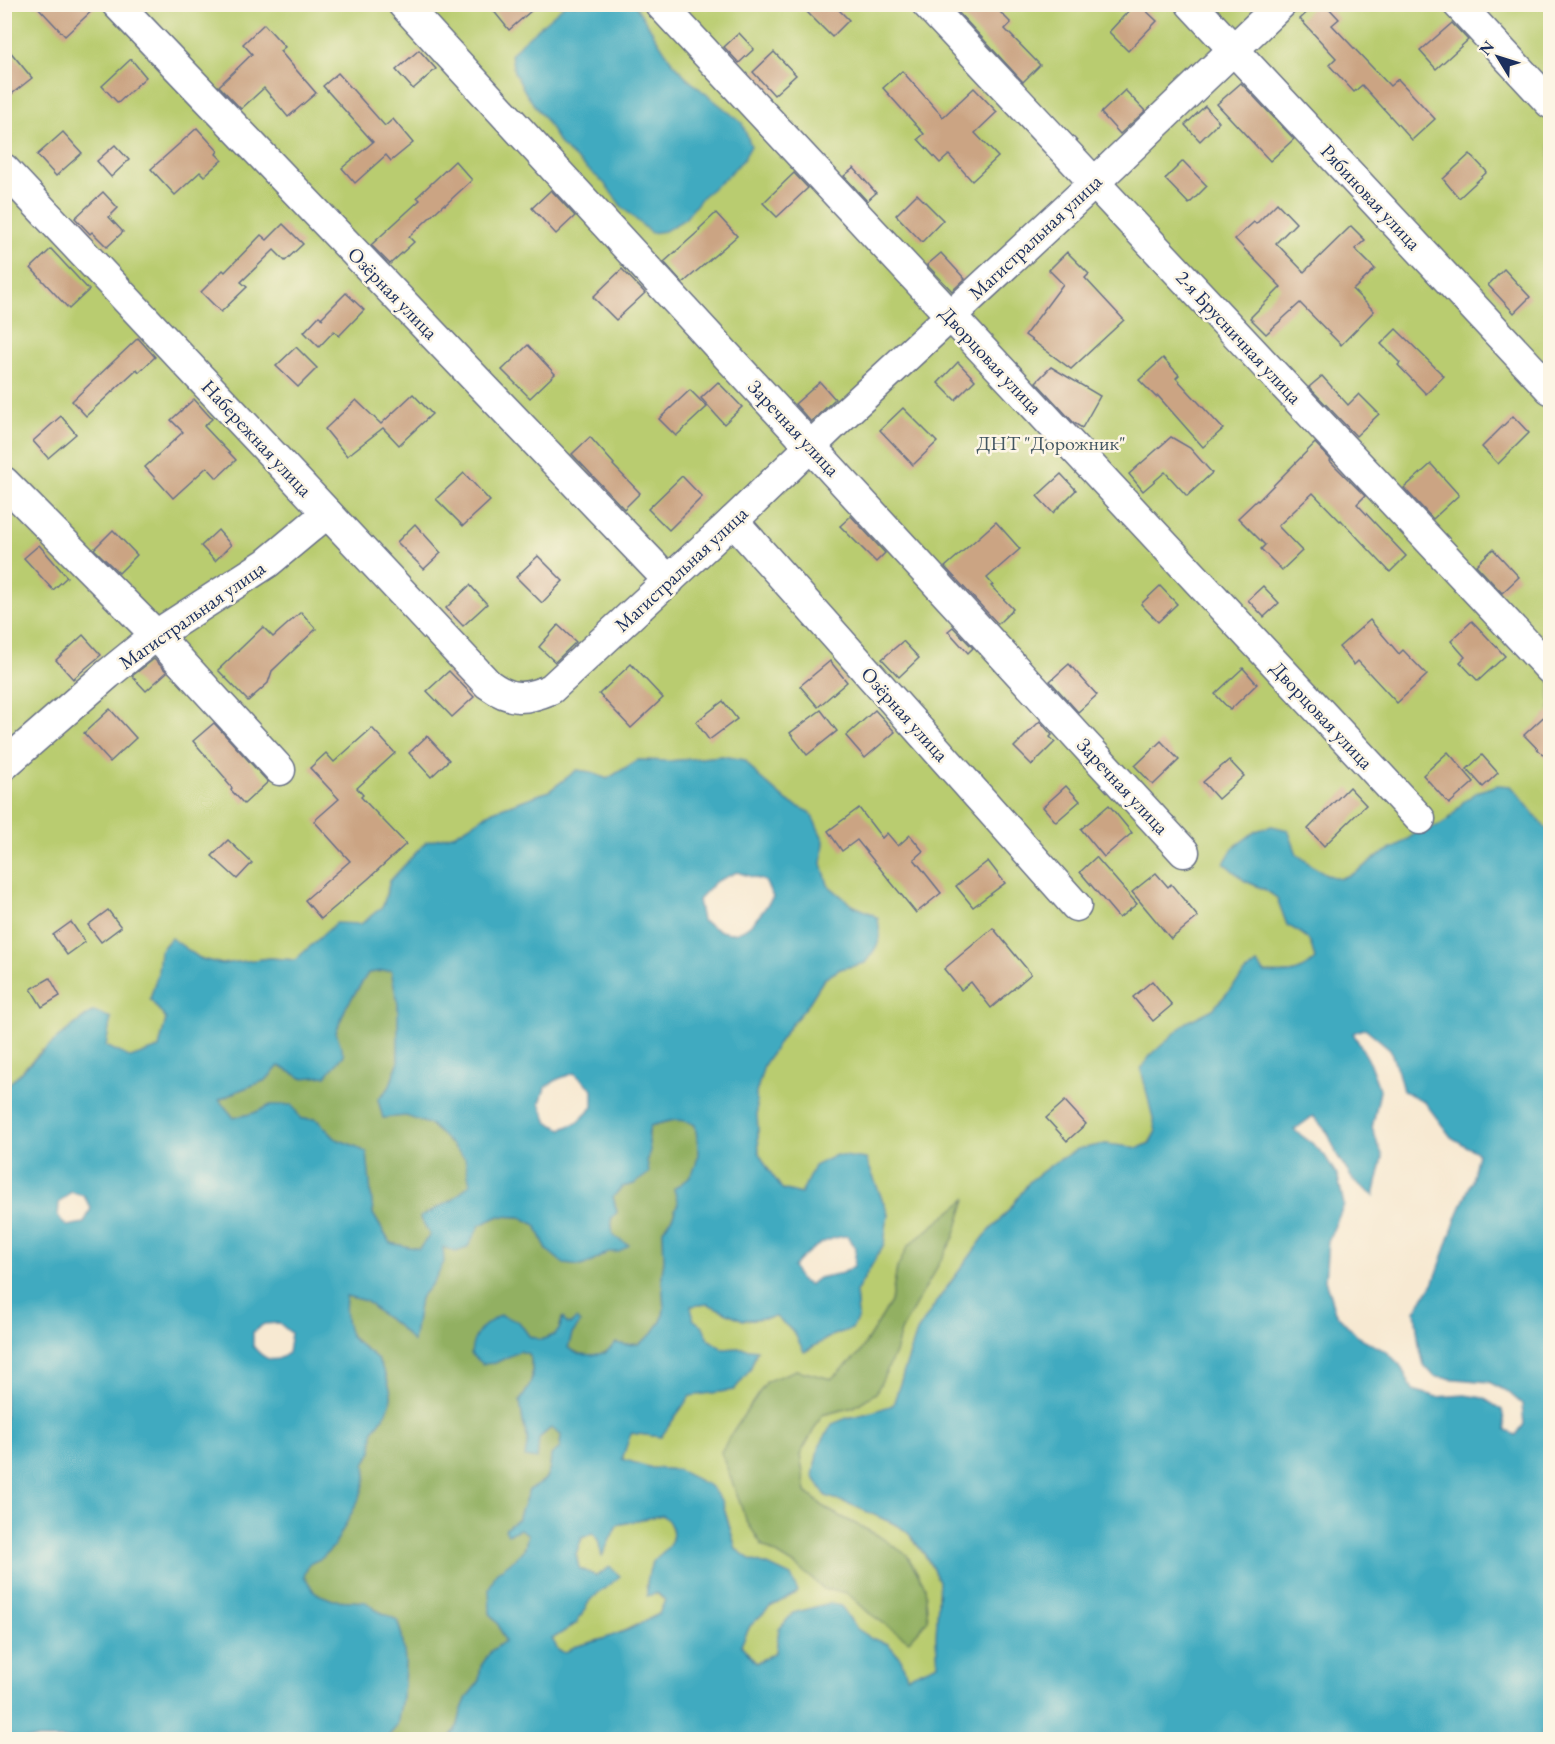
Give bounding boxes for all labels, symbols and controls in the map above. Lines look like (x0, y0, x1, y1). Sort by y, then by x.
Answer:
north arrow (1468, 27, 1528, 87)
text: N (1474, 36, 1499, 60)
street label: Рябиновая улица (1315, 138, 1427, 256)
street label: Магистральная улица (963, 168, 1107, 305)
street label: Озёрная улица (342, 241, 444, 345)
street label: 2-я Брусничная улица (1170, 265, 1308, 409)
street label: Дворцовая улица (934, 300, 1048, 420)
street label: Набережная улица (196, 374, 318, 502)
street label: Заречная улица (742, 374, 846, 482)
park label: ДНТ "Дорожник" (976, 430, 1126, 456)
street label: Магистральная улица (609, 500, 753, 637)
street label: Магистральная улица (114, 555, 270, 675)
street label: Дворцовая улица (1265, 655, 1379, 775)
street label: Озёрная улица (855, 661, 955, 767)
street label: Заречная улица (1071, 732, 1175, 840)

